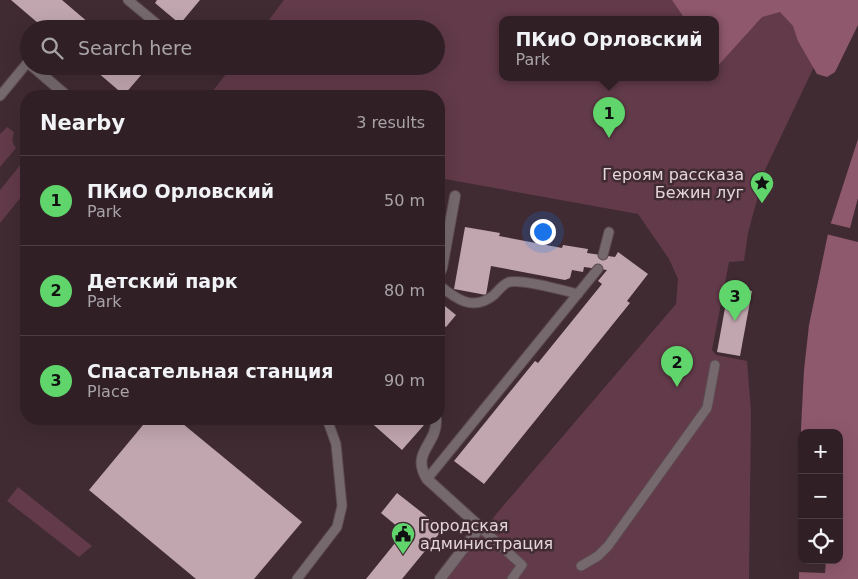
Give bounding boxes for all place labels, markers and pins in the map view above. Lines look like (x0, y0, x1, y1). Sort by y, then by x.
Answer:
pin: 1 (593, 97, 625, 138)
place label: Героям рассказа Бежин луг (602, 165, 744, 202)
place icon: Героям рассказа Бежин луг (749, 170, 775, 204)
pin: 3 (719, 280, 751, 321)
pin: 2 (661, 346, 693, 387)
place label: Городская администрация (420, 516, 553, 553)
public building icon: Городская администрация (390, 521, 416, 555)

